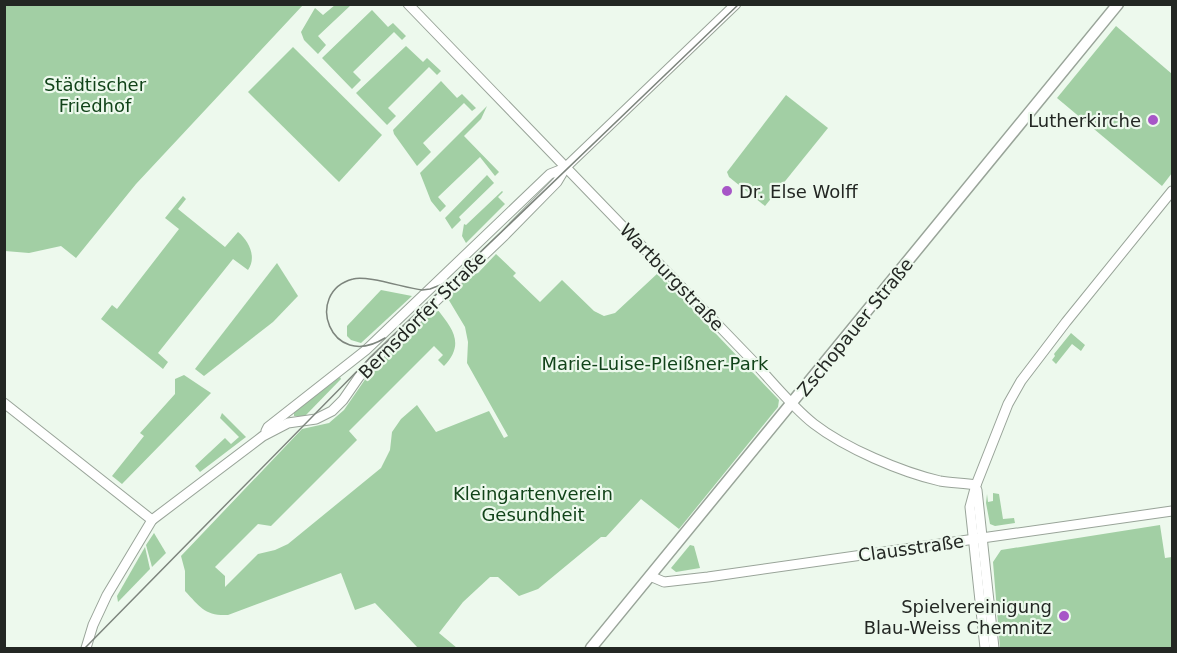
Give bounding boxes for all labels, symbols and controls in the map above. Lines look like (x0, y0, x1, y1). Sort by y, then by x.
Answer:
park label: Städtischer Friedhof (44, 74, 147, 116)
place label: Lutherkirche (1028, 110, 1141, 131)
marker: Lutherkirche (1146, 113, 1160, 127)
place label: Dr. Else Wolff (739, 181, 858, 202)
marker: Dr. Else Wolff (720, 184, 734, 198)
street label: Wartburgstraße (616, 219, 728, 335)
street label: Bernsdorfer Straße (354, 247, 490, 383)
street label: Zschopauer Straße (793, 254, 917, 400)
park label: Marie-Luise-Pleißner-Park (542, 353, 769, 374)
park label: Kleingartenverein Gesundheit (453, 483, 613, 525)
street label: Clausstraße (857, 530, 965, 566)
place label: Spielvereinigung Blau-Weiss Chemnitz (864, 596, 1052, 638)
marker: Spielvereinigung Blau-Weiss Chemnitz (1057, 609, 1071, 623)

